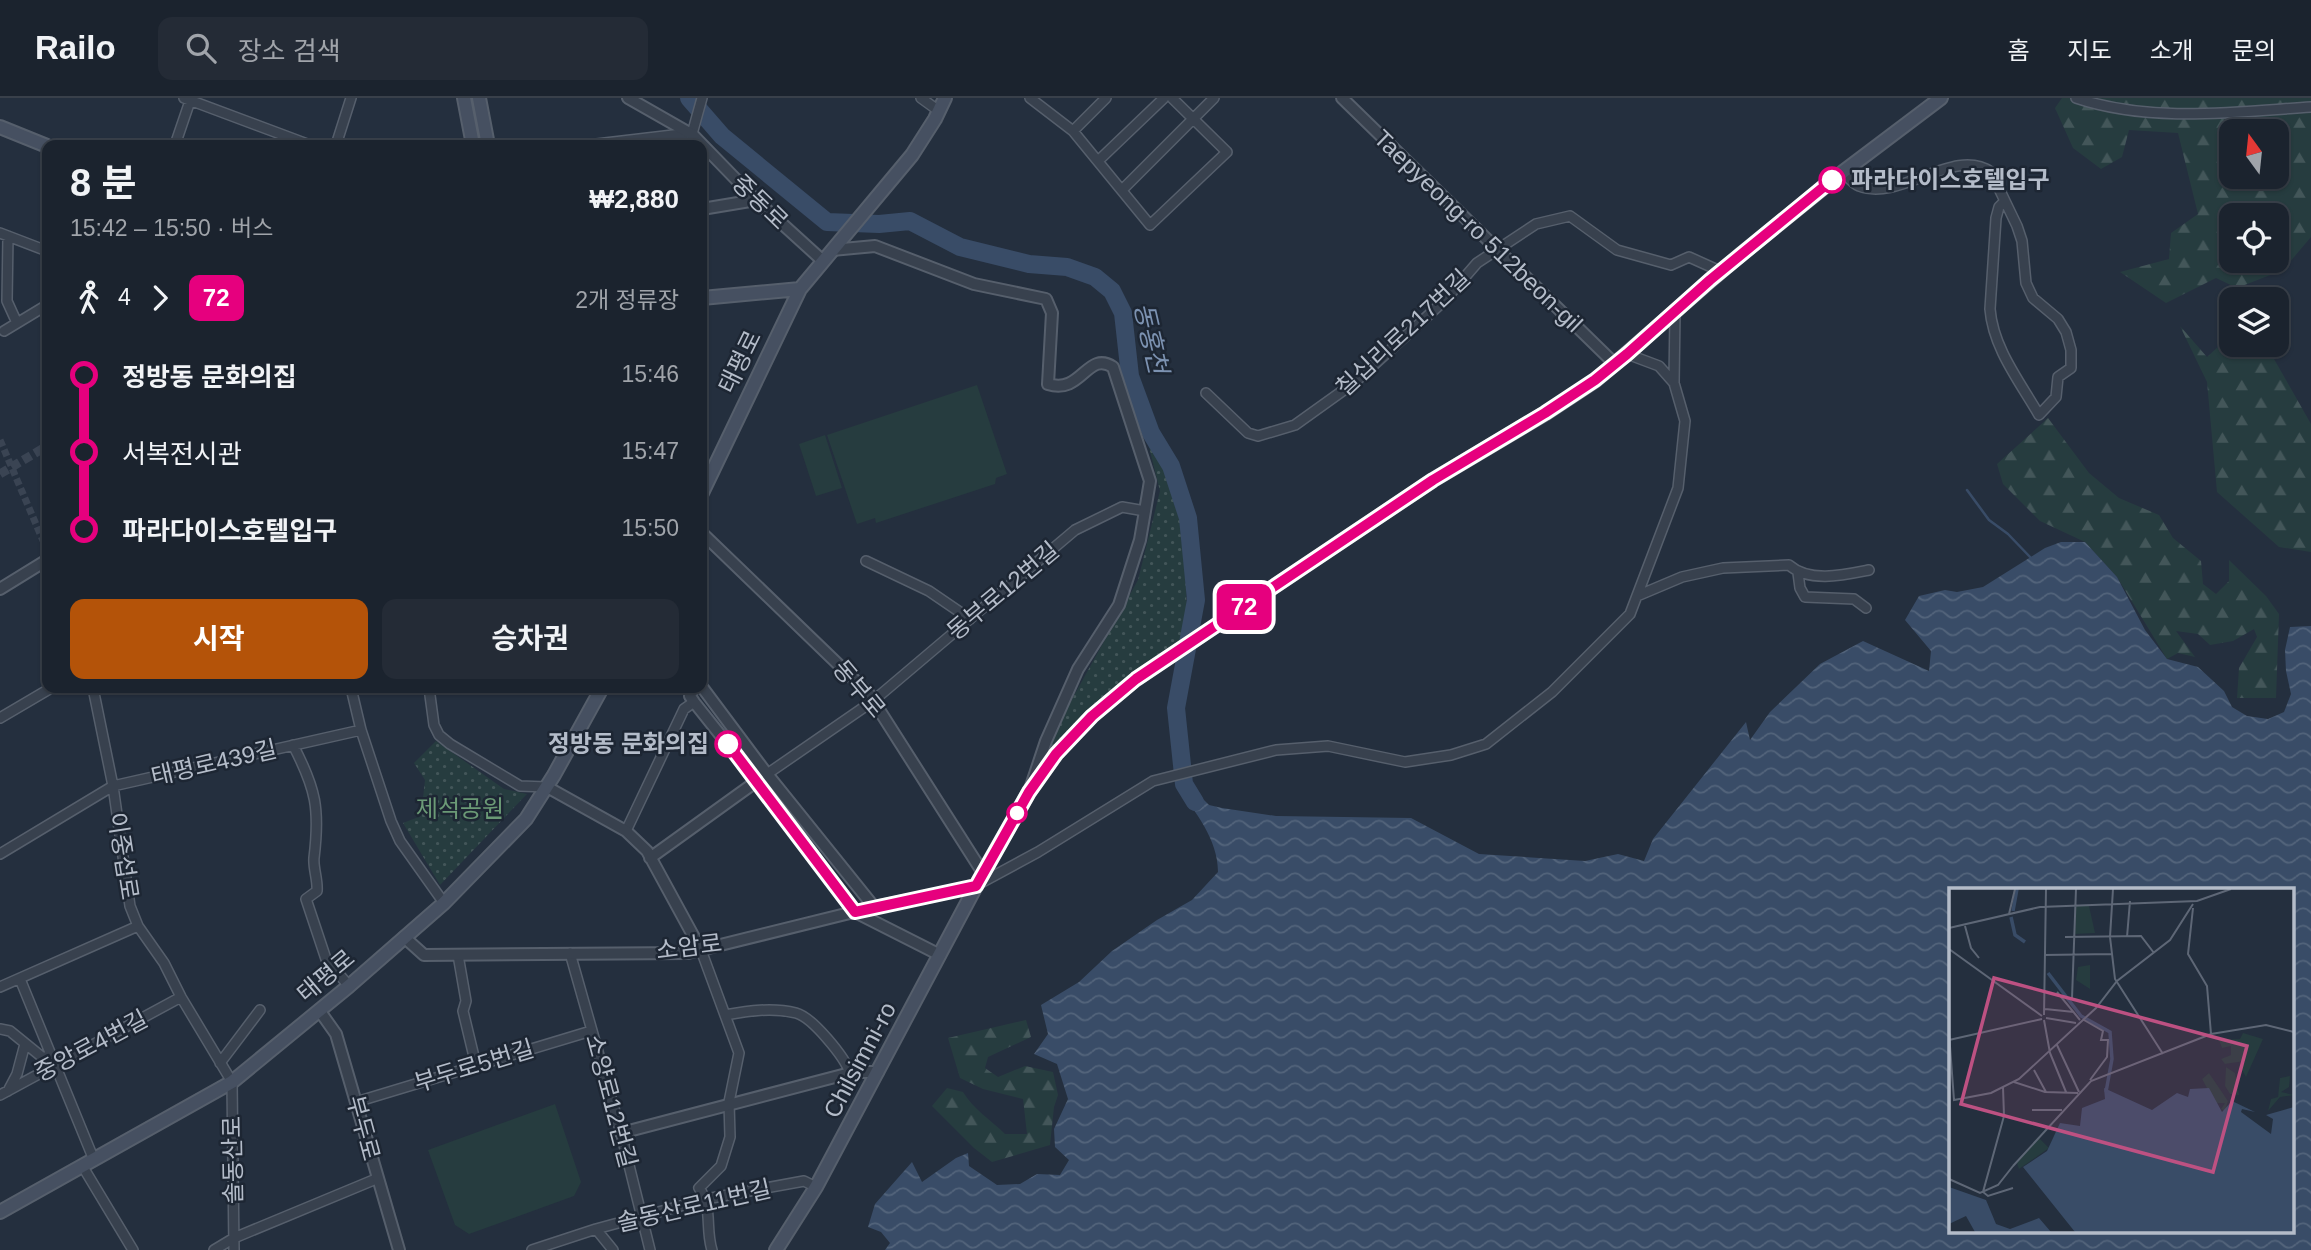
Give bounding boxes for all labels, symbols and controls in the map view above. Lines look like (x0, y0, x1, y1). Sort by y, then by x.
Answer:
search box (158, 17, 648, 80)
text: Railo (35, 29, 116, 66)
icon: search (182, 29, 220, 67)
text: 장소 검색 (238, 36, 341, 66)
text: 홈 (2007, 37, 2029, 64)
text: 지도 (2067, 37, 2112, 64)
text: 소개 (2150, 37, 2194, 64)
text: 문의 (2232, 37, 2276, 64)
north arrow (2219, 119, 2289, 189)
map controls (2219, 119, 2289, 357)
street label: Taepyeong-ro 512beon-gil (1369, 124, 1588, 337)
text: 8 분 (70, 162, 137, 204)
place label: 파라다이스호텔입구 (1851, 166, 2050, 193)
marker: 파라다이스호텔입구 (1819, 167, 1845, 193)
street label: 중동로 (727, 169, 794, 234)
text: ₩2,880 (589, 184, 679, 214)
button: locate (2219, 203, 2289, 273)
text: 15:42 – 15:50 · 버스 (70, 215, 273, 241)
street label: 칠십리로217번길 (1330, 264, 1475, 401)
icon: walk (70, 279, 108, 317)
icon: forward (141, 279, 179, 317)
text: 4 (118, 284, 131, 310)
text: 72 (203, 284, 230, 311)
text: 2개 정류장 (575, 287, 679, 313)
button: layers (2219, 287, 2289, 357)
water label: 동홍천 (1128, 300, 1174, 379)
street label: 태평로 (713, 326, 766, 397)
text: 15:46 (621, 361, 679, 387)
text: 정방동 문화의집 (122, 362, 297, 392)
text: 15:47 (621, 438, 679, 464)
text: 서복전시관 (122, 439, 242, 469)
text: 15:50 (621, 515, 679, 541)
text: 파라다이스호텔입구 (122, 516, 337, 546)
street label: 동부로12번길 (941, 536, 1064, 645)
line badge: 72 (1212, 584, 1276, 630)
text: 72 (1231, 593, 1257, 620)
button: 시작 (70, 599, 368, 679)
button: 승차권 (382, 599, 679, 679)
street label: 동부로 (828, 655, 891, 723)
place label: 정방동 문화의집 (548, 730, 709, 757)
marker: 정방동 문화의집 (715, 731, 741, 757)
street label: 태평로439길 (148, 735, 279, 790)
park label: 제석공원 (416, 795, 504, 822)
unlabelled marker (1007, 803, 1027, 823)
street label: 이중섭로 (103, 810, 144, 902)
inset map (1949, 888, 2294, 1232)
street label: 소암로 (654, 929, 723, 964)
street label: 태평로 (292, 944, 360, 1007)
street label: Chilsimni-ro (818, 997, 901, 1122)
street label: 중앙로4번길 (30, 1005, 152, 1087)
street label: 소양로12번길 (581, 1031, 642, 1171)
street label: 부두로5번길 (411, 1035, 537, 1097)
street label: 부두로 (342, 1092, 385, 1163)
street label: 솔동산로 (218, 1116, 247, 1204)
street label: 솔동산로11번길 (614, 1175, 774, 1236)

